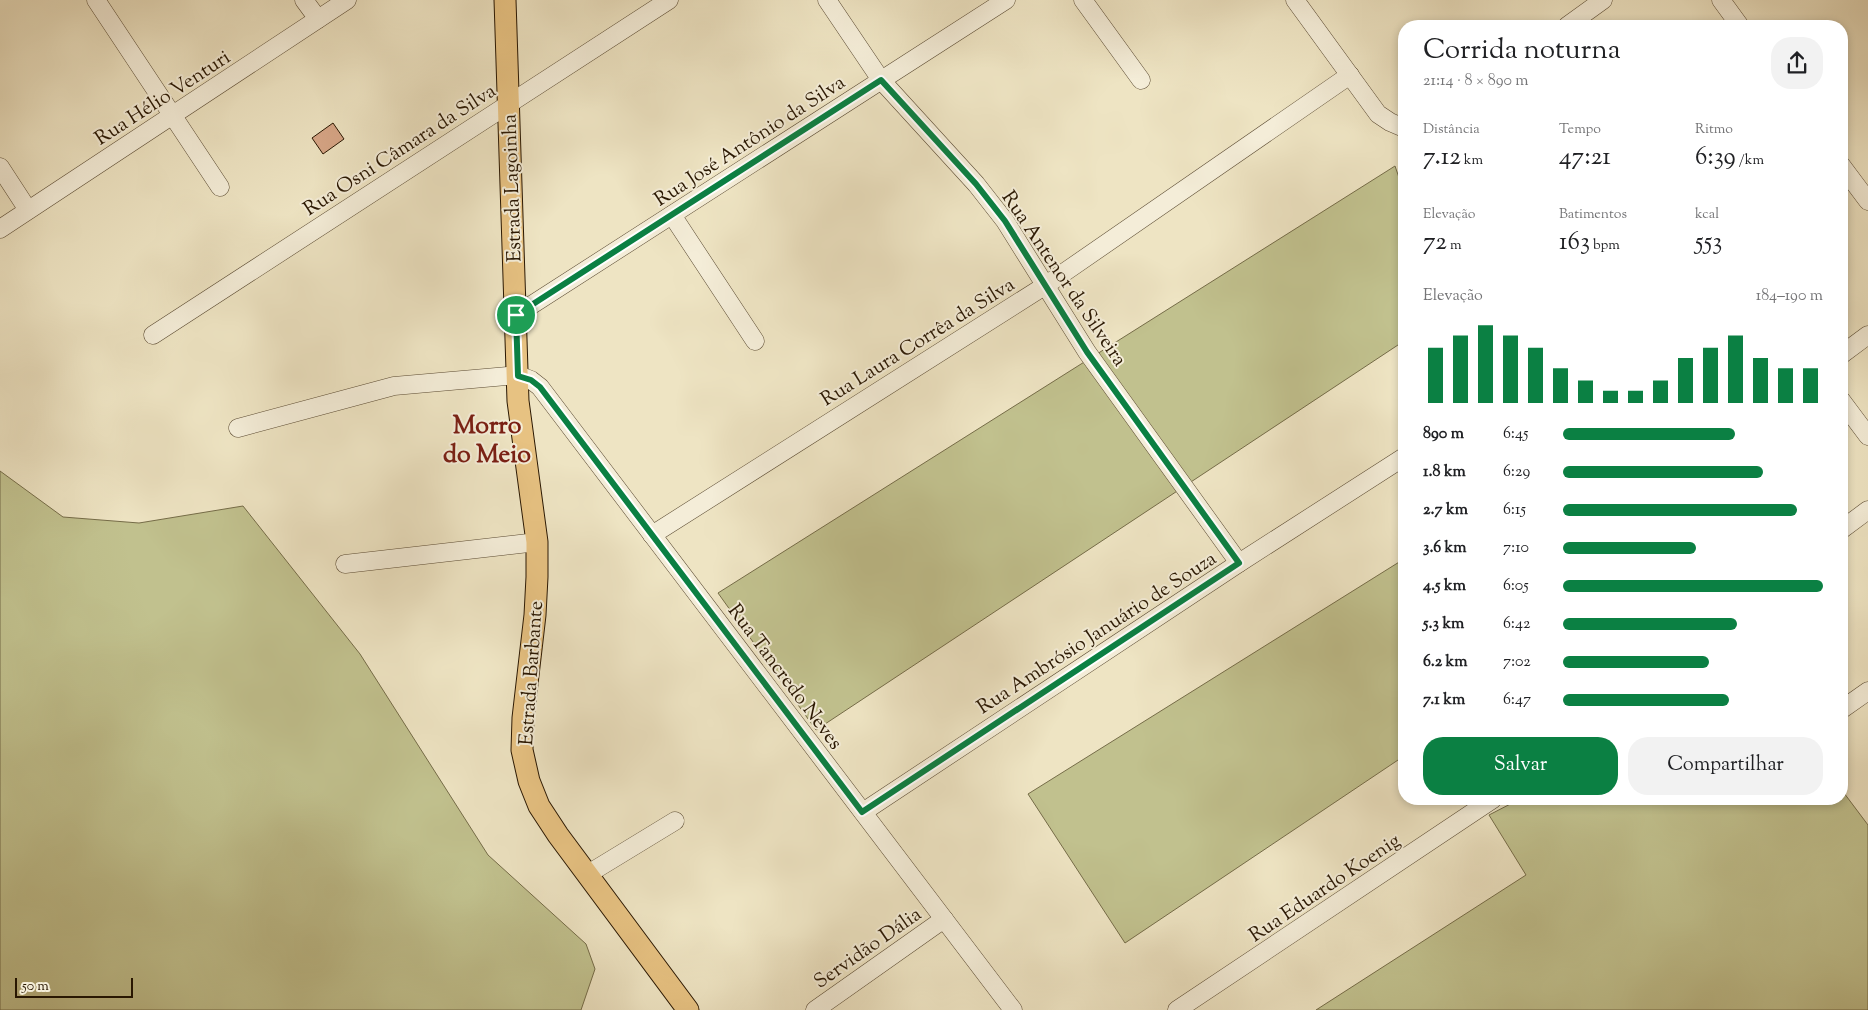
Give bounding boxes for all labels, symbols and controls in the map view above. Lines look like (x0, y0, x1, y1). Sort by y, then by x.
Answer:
text: Corrida noturna (1423, 31, 1621, 71)
button: share (1771, 37, 1823, 89)
street label: Rua Hélio Venturi (90, 44, 237, 154)
street label: Rua José Antônio da Silva (649, 69, 852, 215)
text: 21:14 · 8 × 890 m (1423, 70, 1529, 93)
street label: Rua Osni Câmara da Silva (298, 78, 502, 224)
street label: Estrada Lagoinha (496, 113, 531, 262)
text: Distância (1423, 120, 1480, 140)
text: Tempo (1559, 120, 1601, 140)
text: Ritmo (1695, 120, 1733, 140)
text: 7.12 (1423, 140, 1461, 176)
text: 47:21 (1559, 140, 1611, 176)
text: 6:39 (1695, 140, 1736, 176)
text: km (1461, 151, 1483, 171)
text: /km (1736, 151, 1764, 171)
street label: Rua Antenor da Silveira (993, 186, 1133, 373)
text: Elevação (1423, 205, 1475, 225)
text: Batimentos (1559, 205, 1627, 225)
text: kcal (1695, 205, 1719, 225)
text: 72 (1423, 225, 1447, 261)
text: 163 (1559, 225, 1590, 261)
text: 553 (1695, 225, 1722, 261)
text: m (1447, 236, 1462, 256)
text: bpm (1590, 236, 1620, 256)
street label: Rua Laura Corrêa da Silva (816, 271, 1021, 415)
text: Elevação (1423, 285, 1483, 308)
text: 184–190 m (1756, 285, 1823, 308)
pin (495, 294, 537, 336)
icon: arrive (502, 301, 530, 329)
district label: Morro do Meio (443, 409, 531, 474)
text: 890 m (1423, 423, 1464, 446)
text: 6:45 (1503, 423, 1529, 446)
text: 1.8 km (1423, 461, 1466, 484)
text: 6:29 (1503, 461, 1530, 484)
text: 2.7 km (1423, 499, 1468, 522)
text: 6:15 (1503, 499, 1526, 522)
text: 3.6 km (1423, 537, 1467, 560)
text: 7:10 (1503, 537, 1529, 560)
street label: Rua Ambrósio Januário de Souza (972, 546, 1223, 723)
text: 4.5 km (1423, 575, 1466, 598)
text: 6:05 (1503, 575, 1529, 598)
street label: Rua Tancredo Neves (720, 599, 849, 757)
street label: Estrada Barbante (513, 600, 552, 746)
text: 5.3 km (1423, 613, 1464, 636)
text: 6:42 (1503, 613, 1531, 636)
text: 6.2 km (1423, 651, 1468, 674)
text: 7:02 (1503, 651, 1531, 674)
text: 7.1 km (1423, 689, 1465, 712)
text: 6:47 (1503, 689, 1531, 712)
button: Salvar (1423, 737, 1618, 795)
button: Compartilhar (1628, 737, 1823, 795)
street label: Rua Eduardo Koenig (1244, 827, 1407, 951)
street label: Servidão Dália (809, 901, 928, 997)
scale bar (15, 975, 132, 998)
text: 50 m (22, 977, 49, 997)

